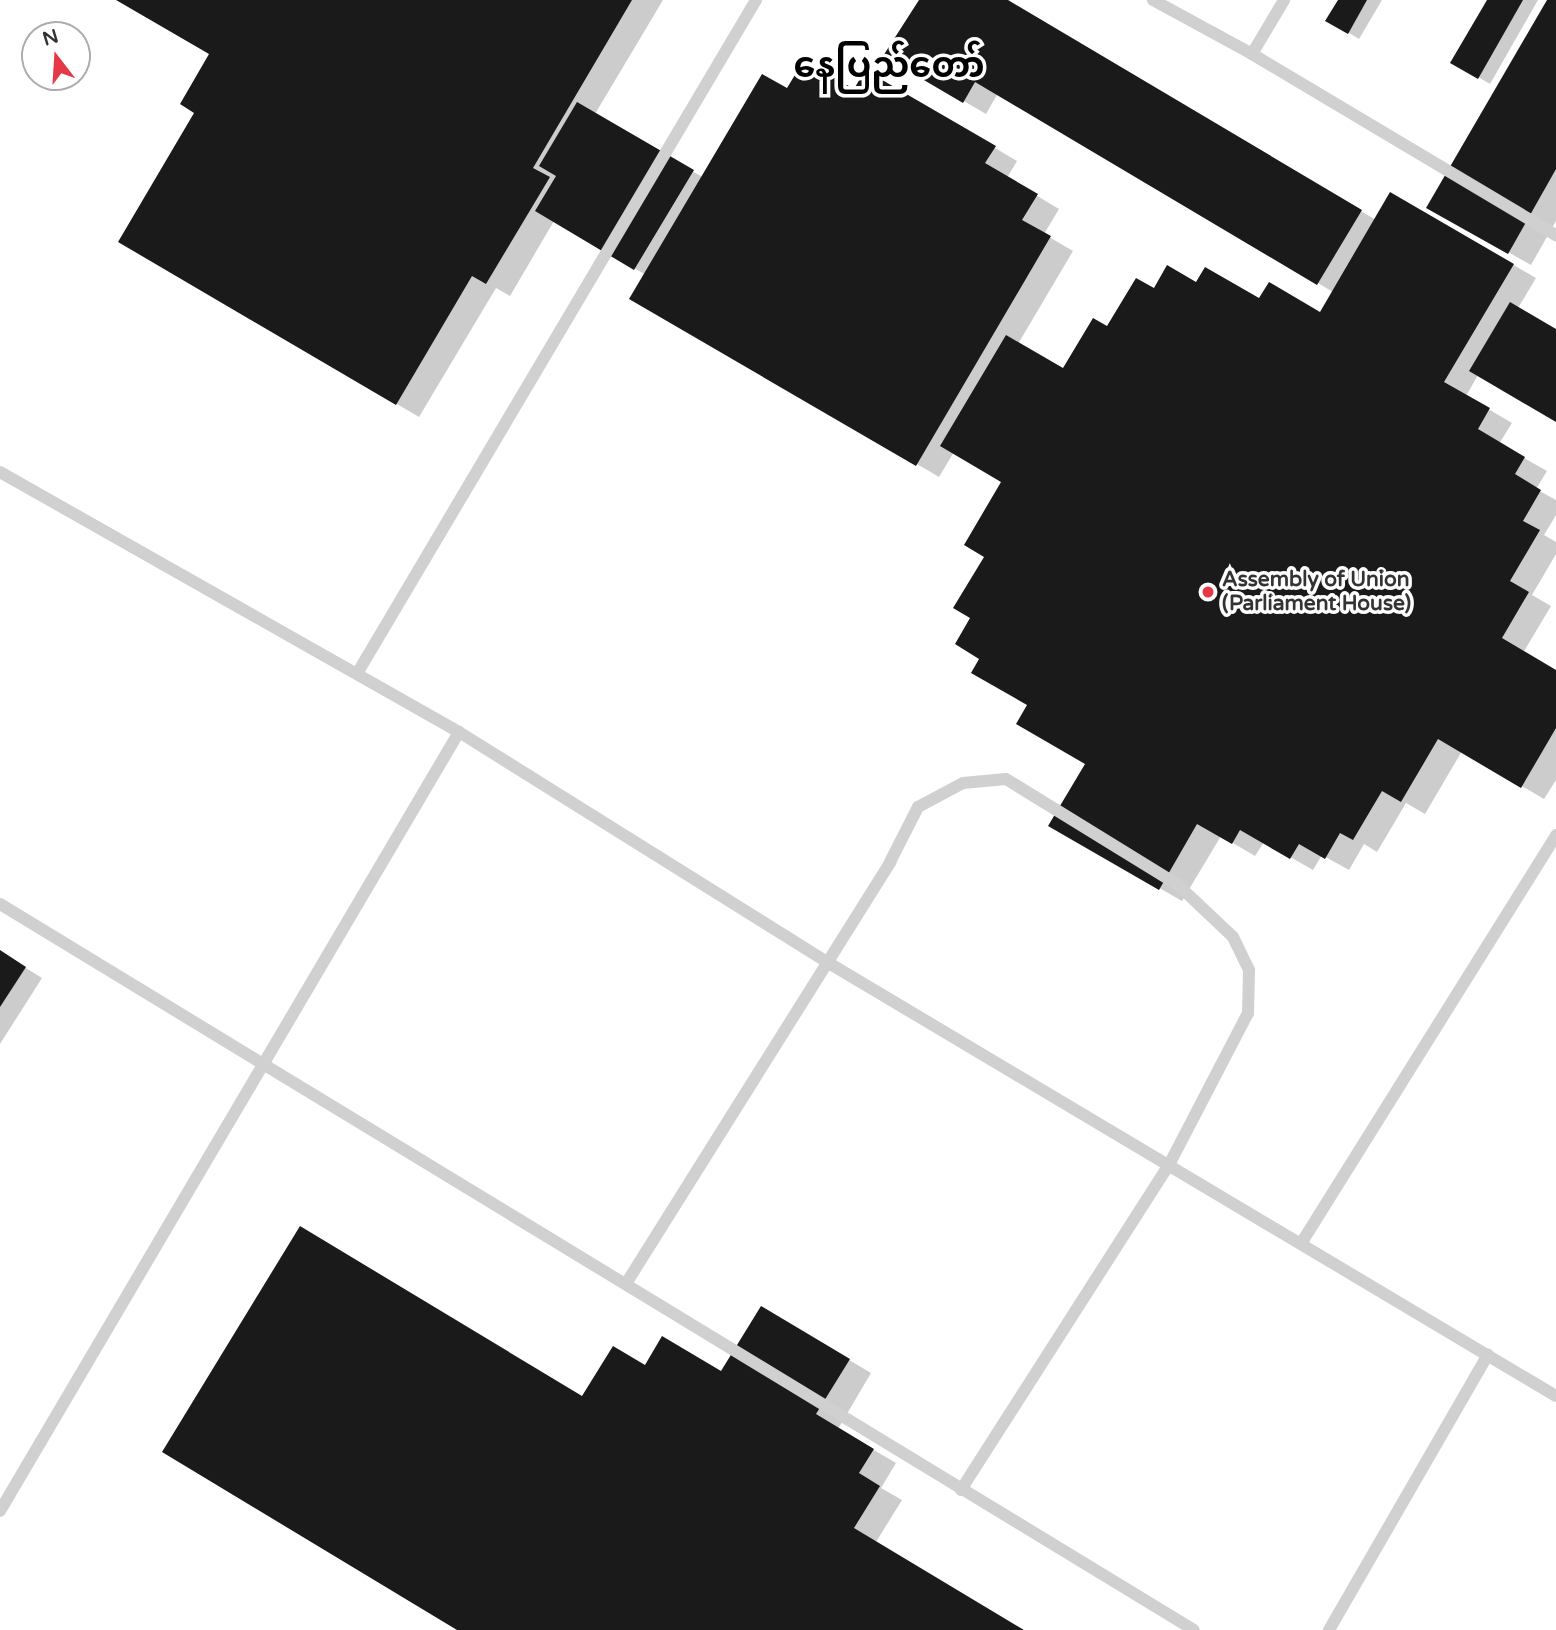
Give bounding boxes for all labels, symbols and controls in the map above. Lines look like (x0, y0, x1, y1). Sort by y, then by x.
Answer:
north arrow (21, 21, 91, 91)
text: N (40, 25, 61, 51)
district label: နေပြည်တော် (793, 45, 985, 87)
place label: Assembly of Union (Parliament House) (1222, 567, 1411, 617)
marker: Assembly of Union (Parliament House) (1200, 584, 1216, 600)

